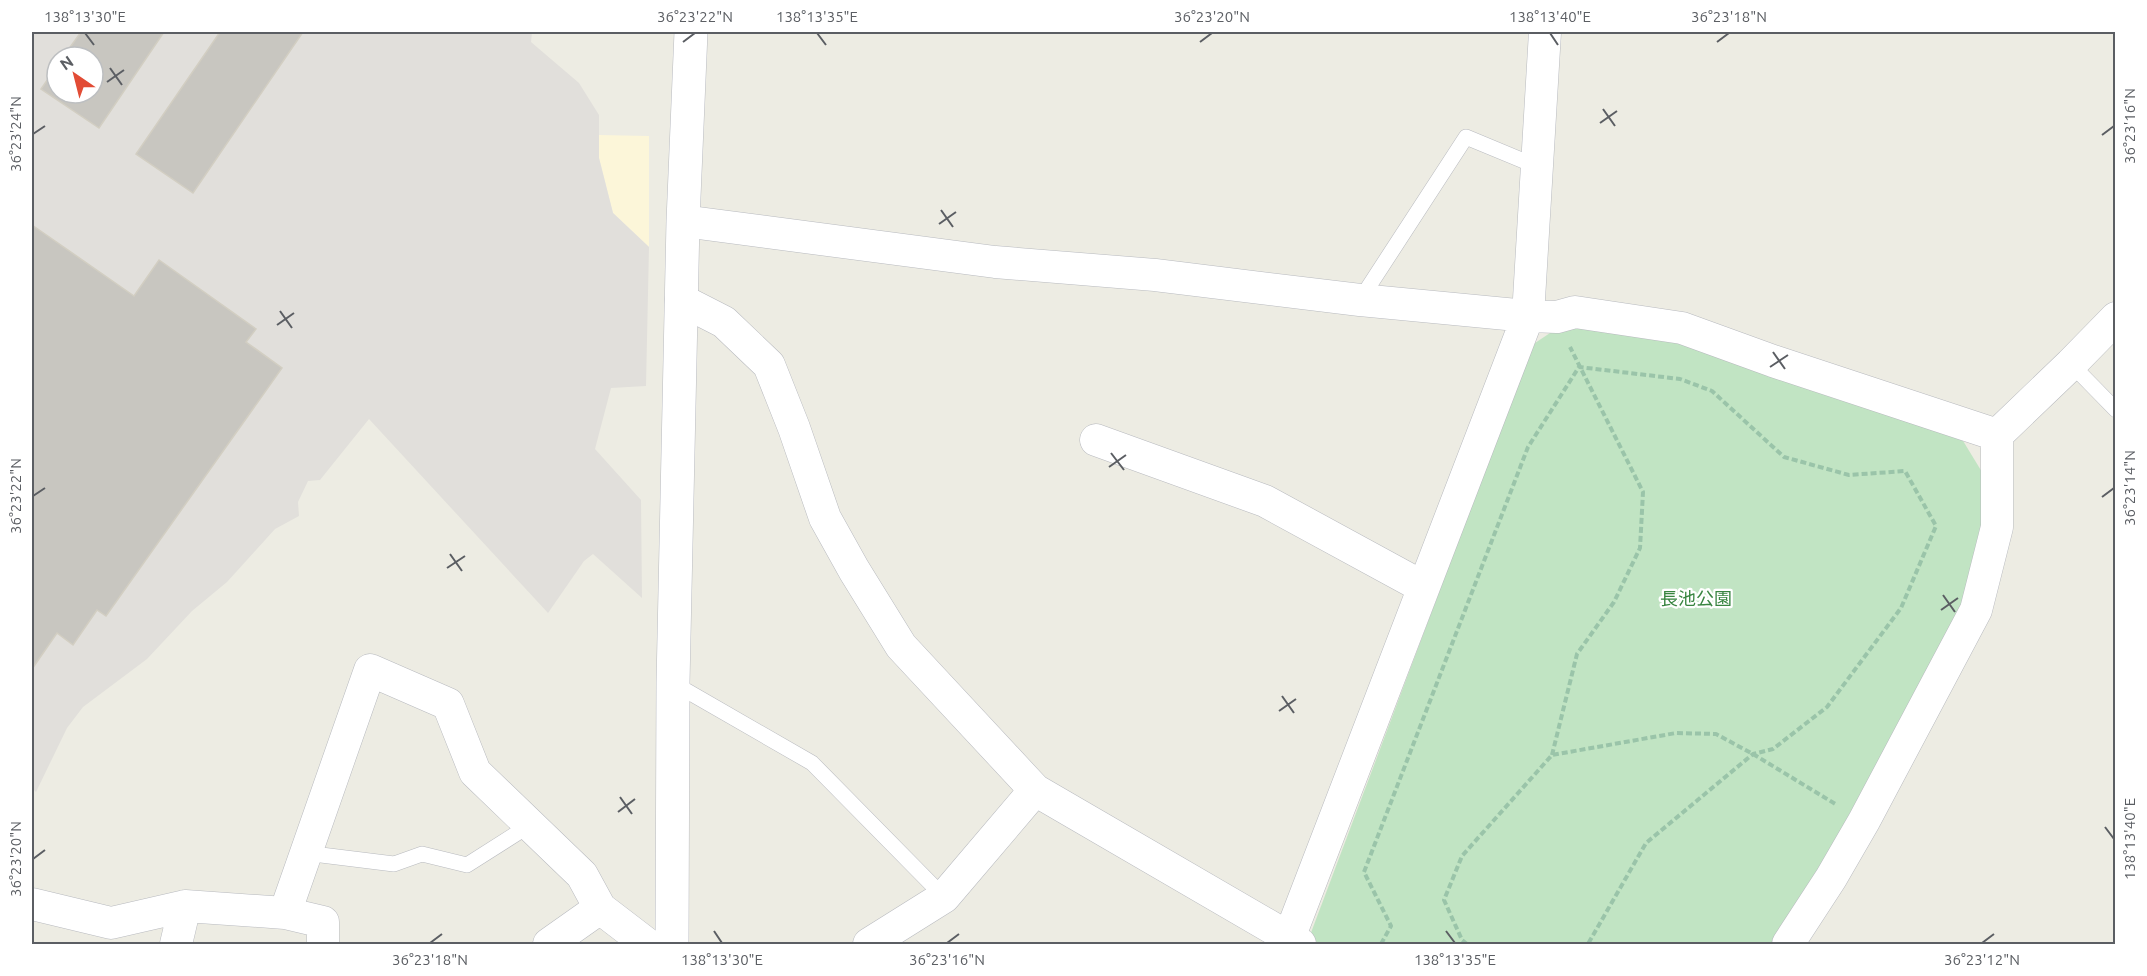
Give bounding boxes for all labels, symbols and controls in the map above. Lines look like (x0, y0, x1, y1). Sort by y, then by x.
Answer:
text: 138°13'30"E (44, 8, 126, 25)
text: 36°23'22"N (657, 8, 733, 25)
text: 138°13'35"E (776, 8, 858, 25)
text: 36°23'20"N (1174, 8, 1250, 25)
text: 138°13'40"E (1509, 8, 1591, 25)
text: 36°23'18"N (1691, 8, 1767, 25)
north arrow (45, 45, 105, 105)
text: N (56, 52, 76, 74)
text: 36°23'16"N (2121, 88, 2138, 164)
text: 36°23'24"N (7, 96, 24, 172)
text: 36°23'14"N (2121, 450, 2138, 526)
text: 36°23'22"N (7, 458, 24, 534)
park label: 長池公園 (1660, 588, 1732, 608)
text: 138°13'40"E (2121, 798, 2138, 880)
text: 36°23'20"N (7, 821, 24, 897)
text: 36°23'18"N (392, 951, 468, 968)
text: 138°13'30"E (681, 951, 763, 968)
text: 36°23'16"N (909, 951, 985, 968)
text: 138°13'35"E (1414, 951, 1496, 968)
text: 36°23'12"N (1944, 951, 2020, 968)

